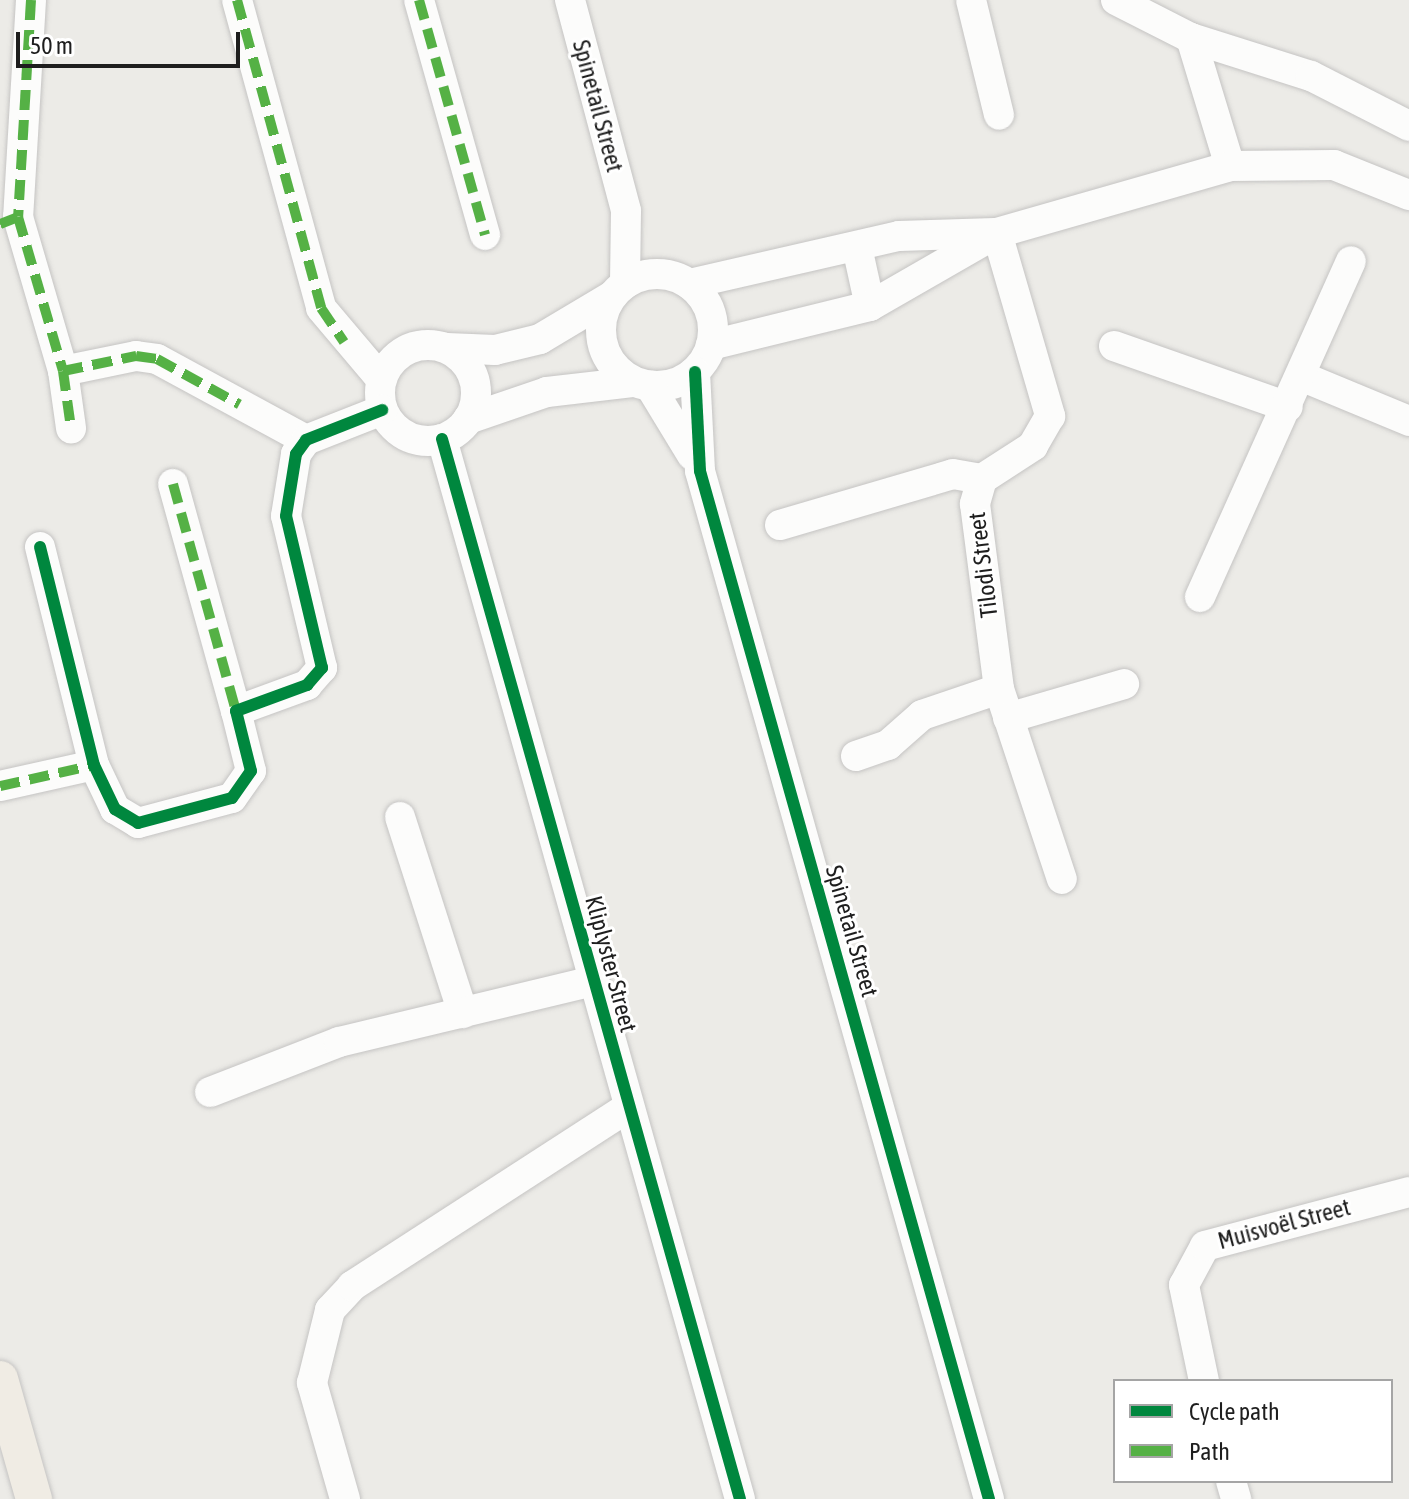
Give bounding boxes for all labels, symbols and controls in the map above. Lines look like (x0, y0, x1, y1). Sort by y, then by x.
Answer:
scale bar (20, 16, 244, 66)
text: 50 m (30, 32, 73, 59)
street label: Spinetail Street (567, 37, 629, 175)
street label: Tilodi Street (962, 511, 1004, 619)
street label: Spinetail Street (819, 862, 885, 1000)
street label: Kliplyster Street (579, 893, 643, 1035)
street label: Muisvoël Street (1215, 1193, 1353, 1255)
legend (1113, 1379, 1393, 1483)
text: Cycle path (1189, 1398, 1280, 1425)
text: Path (1189, 1438, 1230, 1465)

